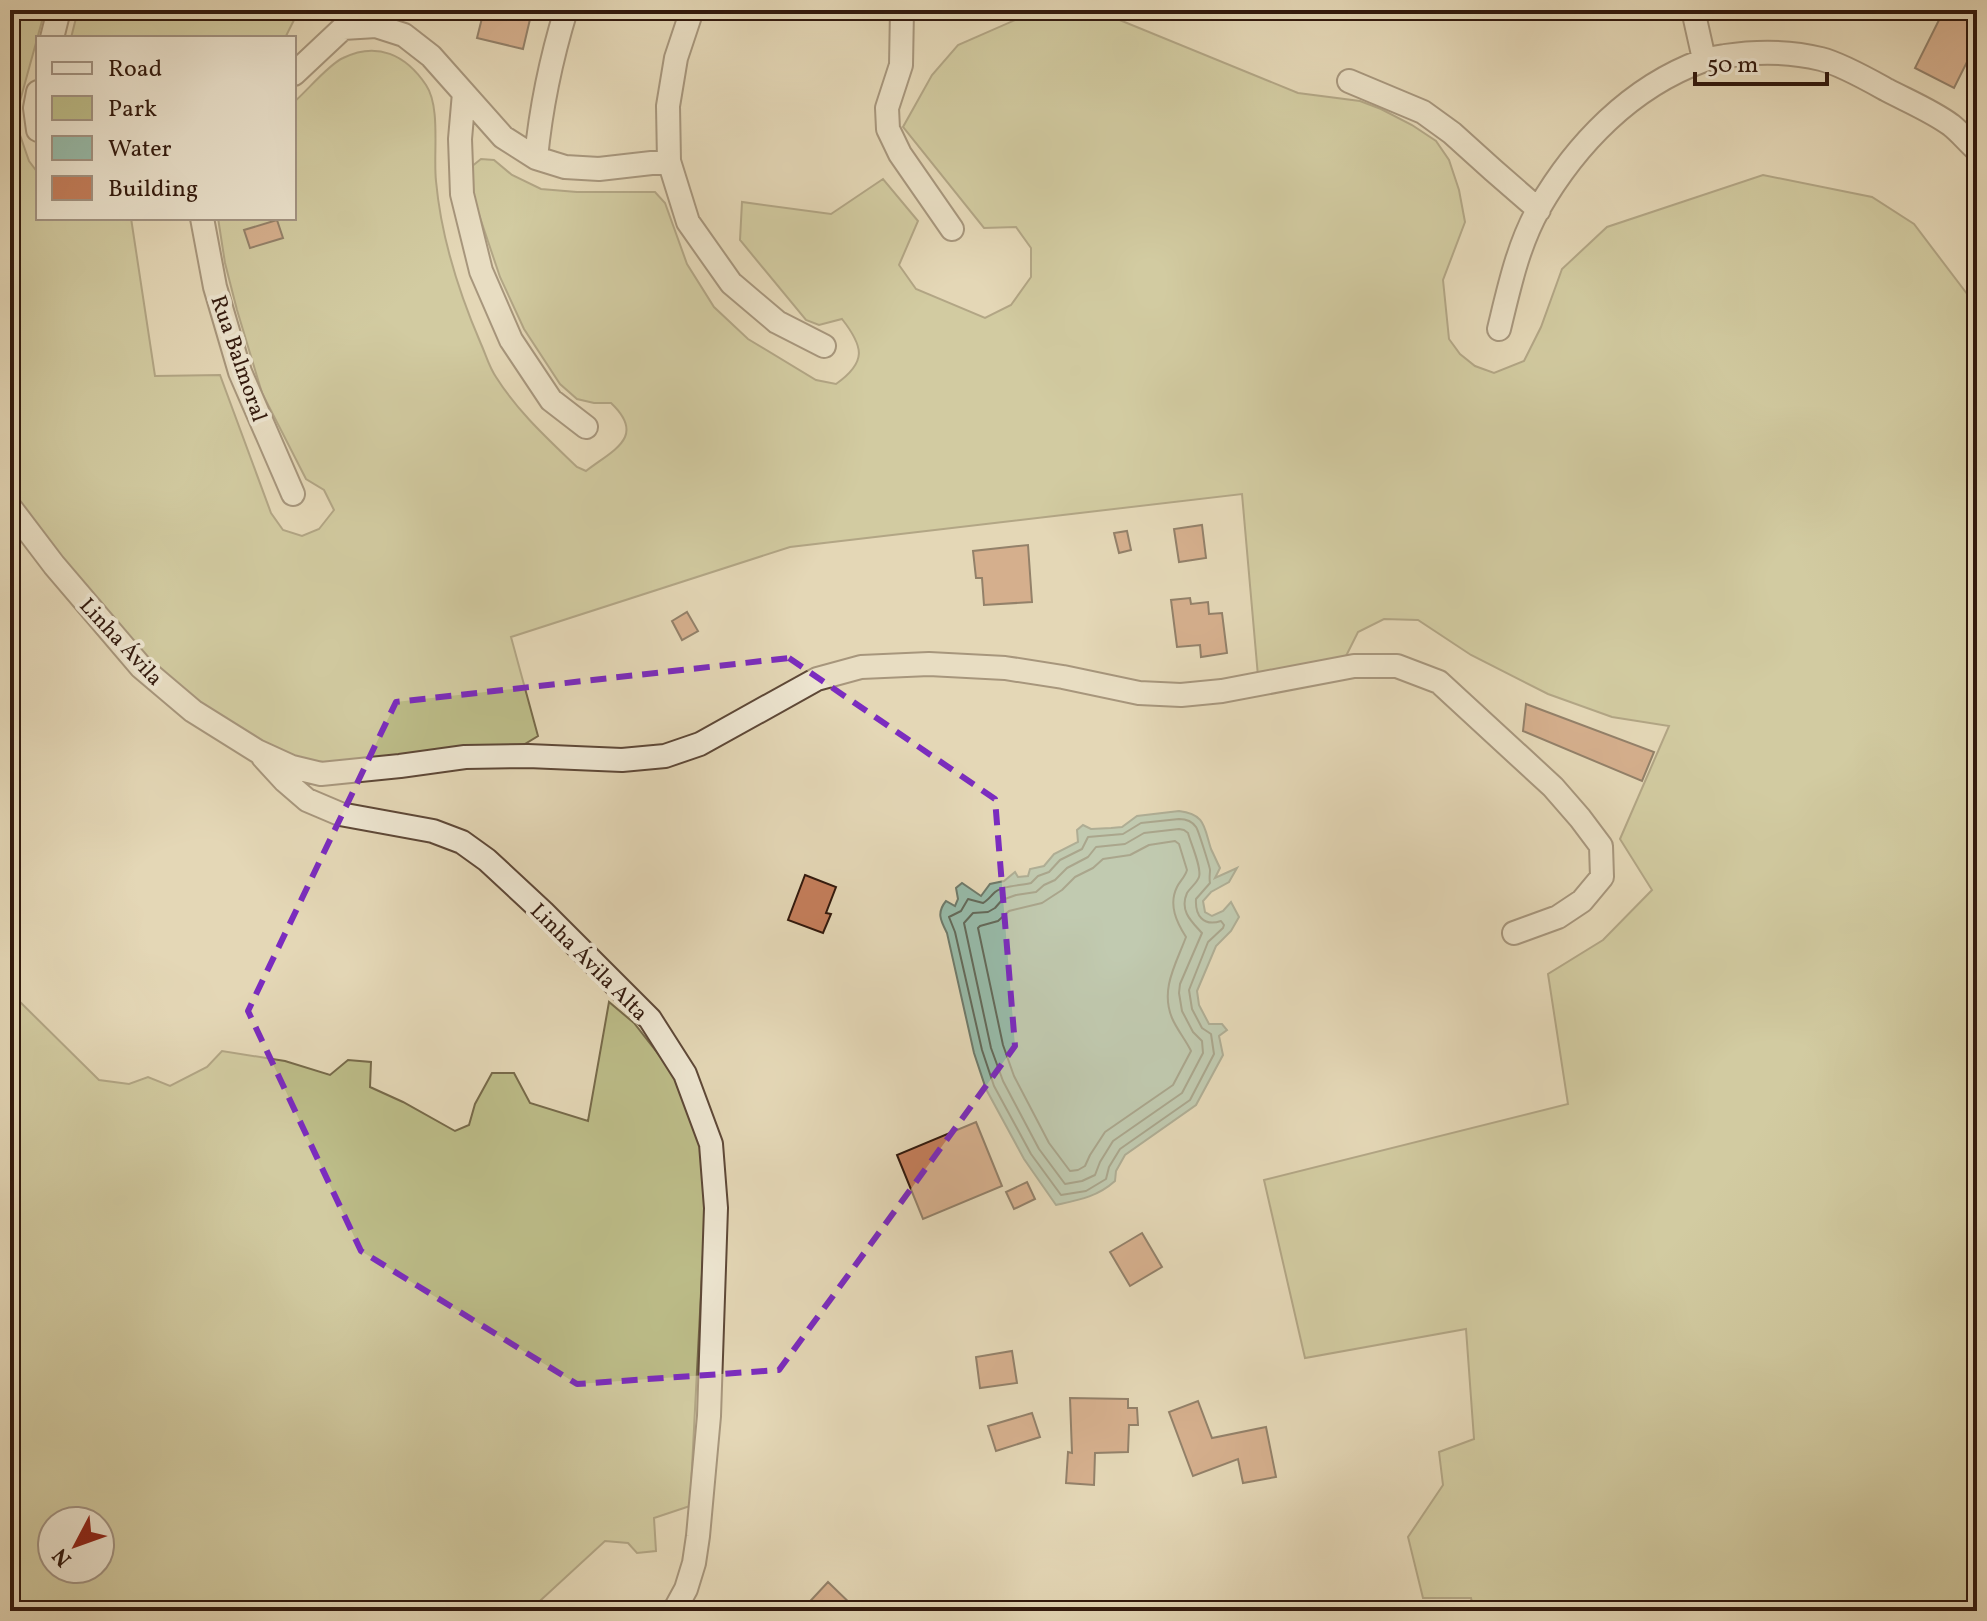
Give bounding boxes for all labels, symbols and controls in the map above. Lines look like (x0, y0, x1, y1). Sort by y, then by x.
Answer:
legend (36, 36, 296, 220)
scale bar (1695, 36, 1827, 86)
text: 50 m (1707, 49, 1759, 83)
text: Road (108, 53, 162, 87)
text: Park (108, 93, 157, 127)
text: Water (108, 133, 172, 167)
text: Building (108, 173, 198, 207)
street label: Rua Balmoral (201, 291, 274, 426)
street label: Linha Ávila (71, 592, 169, 694)
street label: Linha Ávila Alta (522, 897, 654, 1029)
north arrow (36, 1505, 116, 1585)
text: N (46, 1540, 80, 1573)

